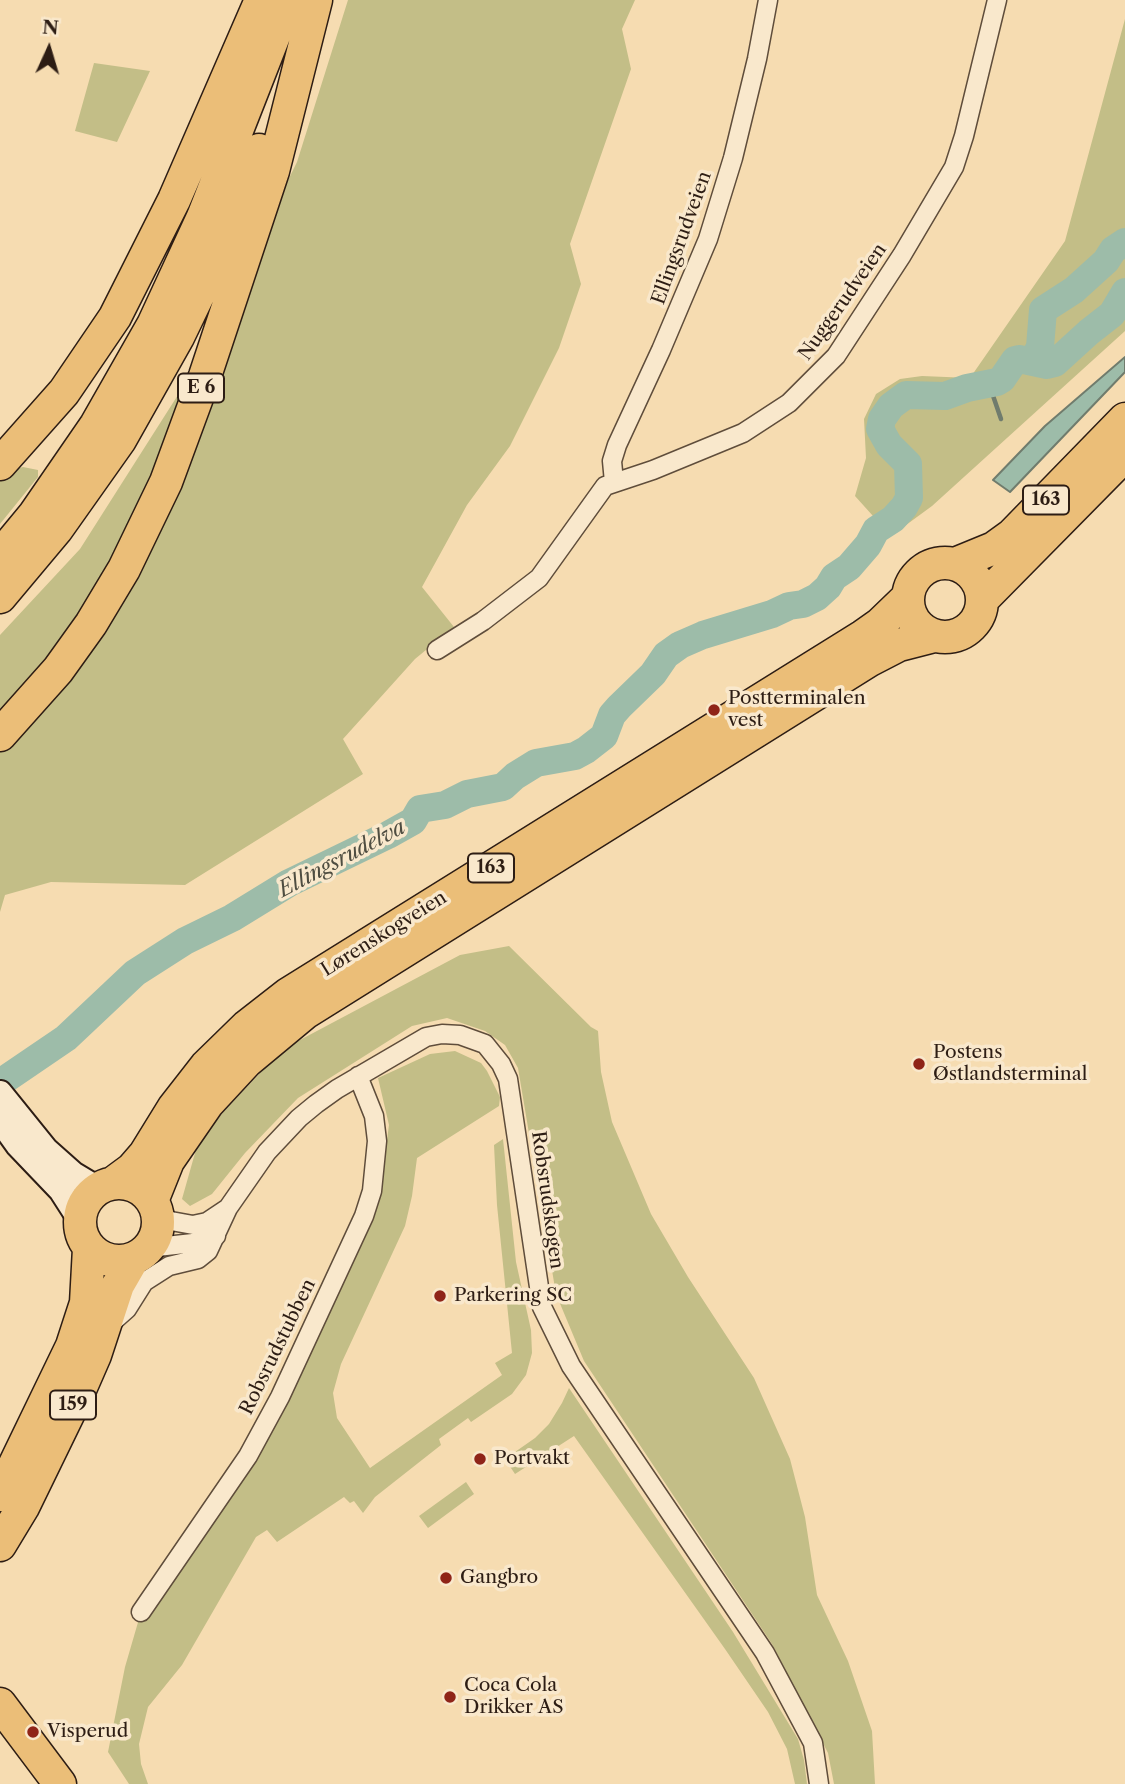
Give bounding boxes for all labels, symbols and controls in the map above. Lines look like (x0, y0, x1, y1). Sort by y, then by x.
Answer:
north arrow (14, 14, 84, 84)
text: N (41, 16, 60, 40)
street label: Ellingsrudveien (647, 168, 717, 308)
street label: Nuggerudveien (794, 239, 892, 365)
road number: E 6 (178, 374, 224, 402)
road number: 163 (1023, 486, 1069, 514)
place label: Postterminalen vest (728, 688, 866, 732)
marker: Postterminalen vest (706, 702, 722, 718)
water label: Ellingsrudelva (274, 815, 410, 903)
road number: 163 (468, 854, 514, 882)
street label: Lørenskogveien (317, 886, 451, 982)
place label: Postens Østlandsterminal (933, 1042, 1087, 1086)
marker: Postens Østlandsterminal (911, 1056, 927, 1072)
street label: Robsrudskogen (526, 1130, 568, 1270)
street label: Robsrudstubben (235, 1275, 321, 1419)
place label: Parkering SC (454, 1285, 572, 1307)
marker: Parkering SC (432, 1288, 448, 1304)
road number: 159 (50, 1390, 96, 1420)
place label: Portvakt (494, 1448, 570, 1470)
marker: Portvakt (472, 1451, 488, 1467)
place label: Gangbro (460, 1567, 538, 1589)
marker: Gangbro (438, 1570, 454, 1586)
place label: Coca Cola Drikker AS (464, 1675, 564, 1719)
marker: Coca Cola Drikker AS (442, 1689, 458, 1705)
place label: Visperud (47, 1721, 128, 1743)
marker: Visperud (25, 1724, 41, 1740)

